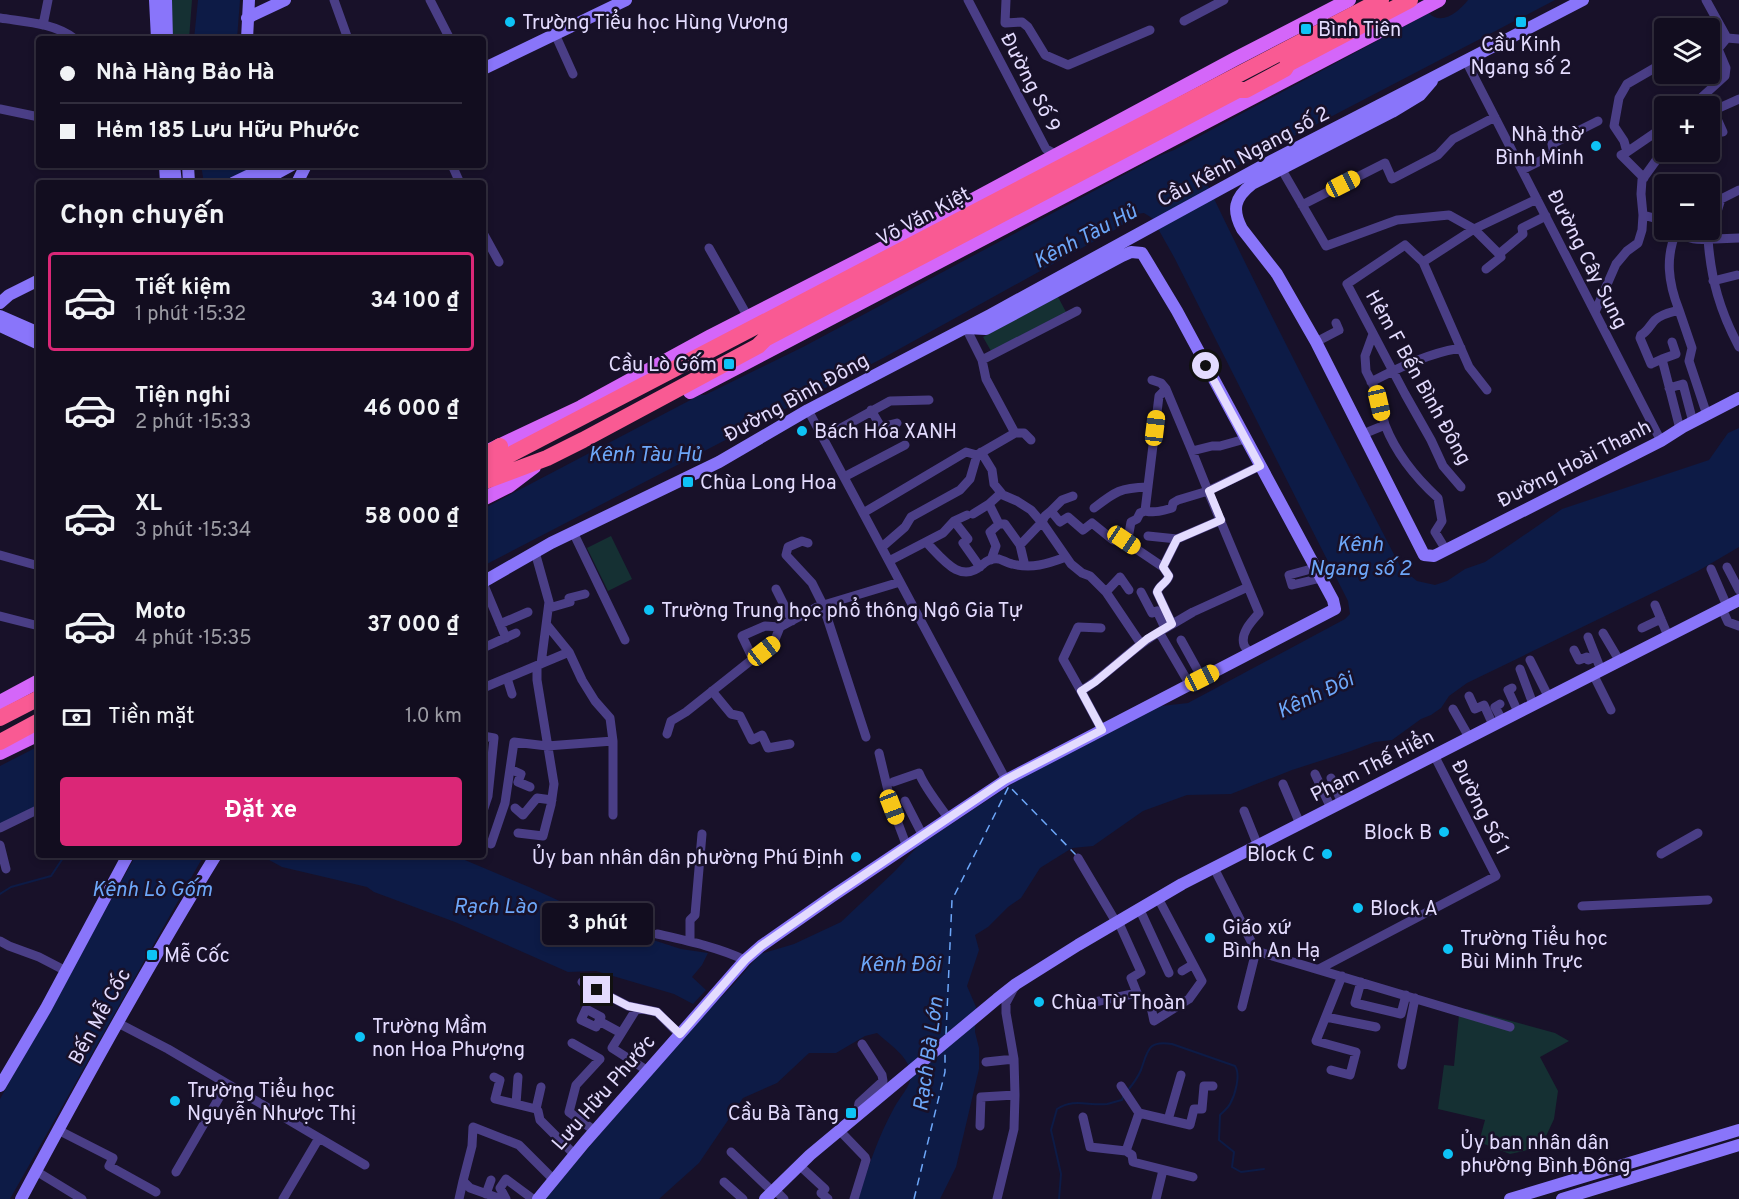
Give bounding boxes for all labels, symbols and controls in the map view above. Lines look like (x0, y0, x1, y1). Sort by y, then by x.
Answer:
place label: Trường Tiểu học Hùng Vương (522, 8, 788, 37)
marker: Trường Tiểu học Hùng Vương (503, 15, 517, 29)
marker: Cầu Kinh Ngang số 2 (1514, 15, 1528, 29)
place label: Bình Tiên (1318, 18, 1401, 44)
map controls (1654, 18, 1720, 240)
button: layers (1654, 18, 1720, 84)
marker: Bình Tiên (1299, 22, 1313, 36)
street label: Đường Số 9 (993, 28, 1066, 137)
place label: Cầu Kinh Ngang số 2 (1470, 32, 1572, 82)
text: Nhà Hàng Bảo Hà (96, 60, 275, 87)
button: + (1654, 96, 1720, 162)
street label: Cầu Kênh Ngang số 2 (1153, 101, 1334, 214)
text: Hẻm 185 Lưu Hữu Phước (96, 118, 360, 145)
place label: Nhà thờ Bình Minh (1495, 123, 1585, 172)
marker: Nhà thờ Bình Minh (1589, 139, 1603, 153)
car (1323, 168, 1363, 200)
button: − (1654, 174, 1720, 240)
street label: Võ Văn Kiệt (872, 182, 975, 253)
street label: Đường Cây Sung (1540, 186, 1633, 334)
water label: Kênh Tàu Hủ (1029, 198, 1143, 276)
text: Chọn chuyến (60, 199, 225, 233)
icon: car (63, 275, 117, 329)
text: Tiết kiệm (135, 275, 231, 302)
street label: Hẻm F Bến Bình Đông (1358, 285, 1477, 470)
text: 34 100 ₫ (370, 288, 459, 315)
text: 1 phút · 15:32 (135, 302, 246, 328)
street label: Đường Bình Đông (720, 348, 874, 449)
place label: Cầu Lò Gốm (609, 352, 717, 379)
route start (1192, 352, 1219, 379)
marker: Cầu Lò Gốm (722, 357, 736, 371)
icon: car (63, 383, 117, 437)
text: Tiện nghi (135, 383, 230, 410)
car (1366, 383, 1392, 423)
text: 46 000 ₫ (364, 396, 459, 423)
car (1144, 409, 1166, 447)
text: 2 phút · 15:33 (135, 410, 251, 436)
street label: Đường Hoài Thanh (1494, 415, 1656, 515)
place label: Bách Hóa XANH (814, 420, 957, 446)
marker: Bách Hóa XANH (795, 424, 809, 438)
water label: Kênh Tàu Hủ (588, 442, 702, 469)
place label: Chùa Long Hoa (700, 471, 837, 497)
marker: Chùa Long Hoa (681, 475, 695, 489)
icon: car (63, 491, 117, 545)
text: XL (135, 491, 162, 518)
text: 58 000 ₫ (364, 504, 459, 531)
text: 3 phút · 15:34 (135, 518, 251, 544)
car (1104, 522, 1144, 558)
water label: Kênh Ngang số 2 (1309, 532, 1412, 583)
place label: Trường Trung học phổ thông Ngô Gia Tự (661, 596, 1023, 625)
icon: car (63, 599, 117, 653)
text: Moto (135, 599, 186, 626)
marker: Trường Trung học phổ thông Ngô Gia Tự (642, 603, 656, 617)
text: 37 000 ₫ (367, 612, 459, 639)
text: 4 phút · 15:35 (135, 626, 252, 652)
car (744, 633, 784, 669)
car (1182, 662, 1222, 694)
water label: Kênh Đôi (1273, 666, 1360, 726)
icon: cash (60, 701, 93, 734)
text: Tiền mặt (108, 704, 195, 731)
text: 1.0 km (405, 704, 462, 730)
street label: Phạm Thế Hiển (1305, 722, 1439, 809)
street label: Đường Số 1 (1444, 755, 1515, 860)
button: Đặt xe (60, 777, 462, 846)
car (877, 787, 907, 827)
place label: Block B (1364, 821, 1432, 847)
marker: Block B (1437, 825, 1451, 839)
place label: Ủy ban nhân dân phường Phú Định (532, 843, 844, 872)
place label: Block C (1247, 843, 1315, 869)
marker: Block C (1320, 847, 1334, 861)
marker: Ủy ban nhân dân phường Phú Định (849, 850, 863, 864)
water label: Kênh Lò Gốm (92, 877, 213, 904)
water label: Rạch Lào (453, 894, 538, 921)
place label: Block A (1370, 897, 1438, 923)
marker: Block A (1351, 901, 1365, 915)
callout: 3 phút (542, 903, 652, 945)
text: 3 phút (567, 911, 628, 937)
place label: Giáo xứ Bình An Hạ (1222, 916, 1320, 965)
place label: Trường Tiểu học Bùi Minh Trực (1460, 924, 1608, 976)
marker: Giáo xứ Bình An Hạ (1203, 931, 1217, 945)
place label: Mễ Cốc (164, 942, 230, 970)
marker: Trường Tiểu học Bùi Minh Trực (1441, 942, 1455, 956)
marker: Mễ Cốc (145, 948, 159, 962)
water label: Kênh Đôi (859, 952, 943, 979)
street label: Bến Mễ Cốc (62, 963, 138, 1070)
route end (583, 976, 610, 1003)
place label: Chùa Từ Thoàn (1051, 991, 1186, 1017)
water label: Rạch Bà Lớn (908, 995, 951, 1113)
marker: Chùa Từ Thoàn (1032, 995, 1046, 1009)
place label: Trường Mầm non Hoa Phượng (372, 1014, 525, 1064)
marker: Trường Mầm non Hoa Phượng (353, 1030, 367, 1044)
street label: Lưu Hữu Phước (547, 1030, 662, 1157)
place label: Trường Tiểu học Nguyễn Nhược Thị (187, 1076, 356, 1128)
marker: Trường Tiểu học Nguyễn Nhược Thị (168, 1094, 182, 1108)
place label: Cầu Bà Tàng (728, 1101, 839, 1128)
marker: Cầu Bà Tàng (844, 1106, 858, 1120)
place label: Ủy ban nhân dân phường Bình Đông (1460, 1128, 1631, 1180)
marker: Ủy ban nhân dân phường Bình Đông (1441, 1147, 1455, 1161)

